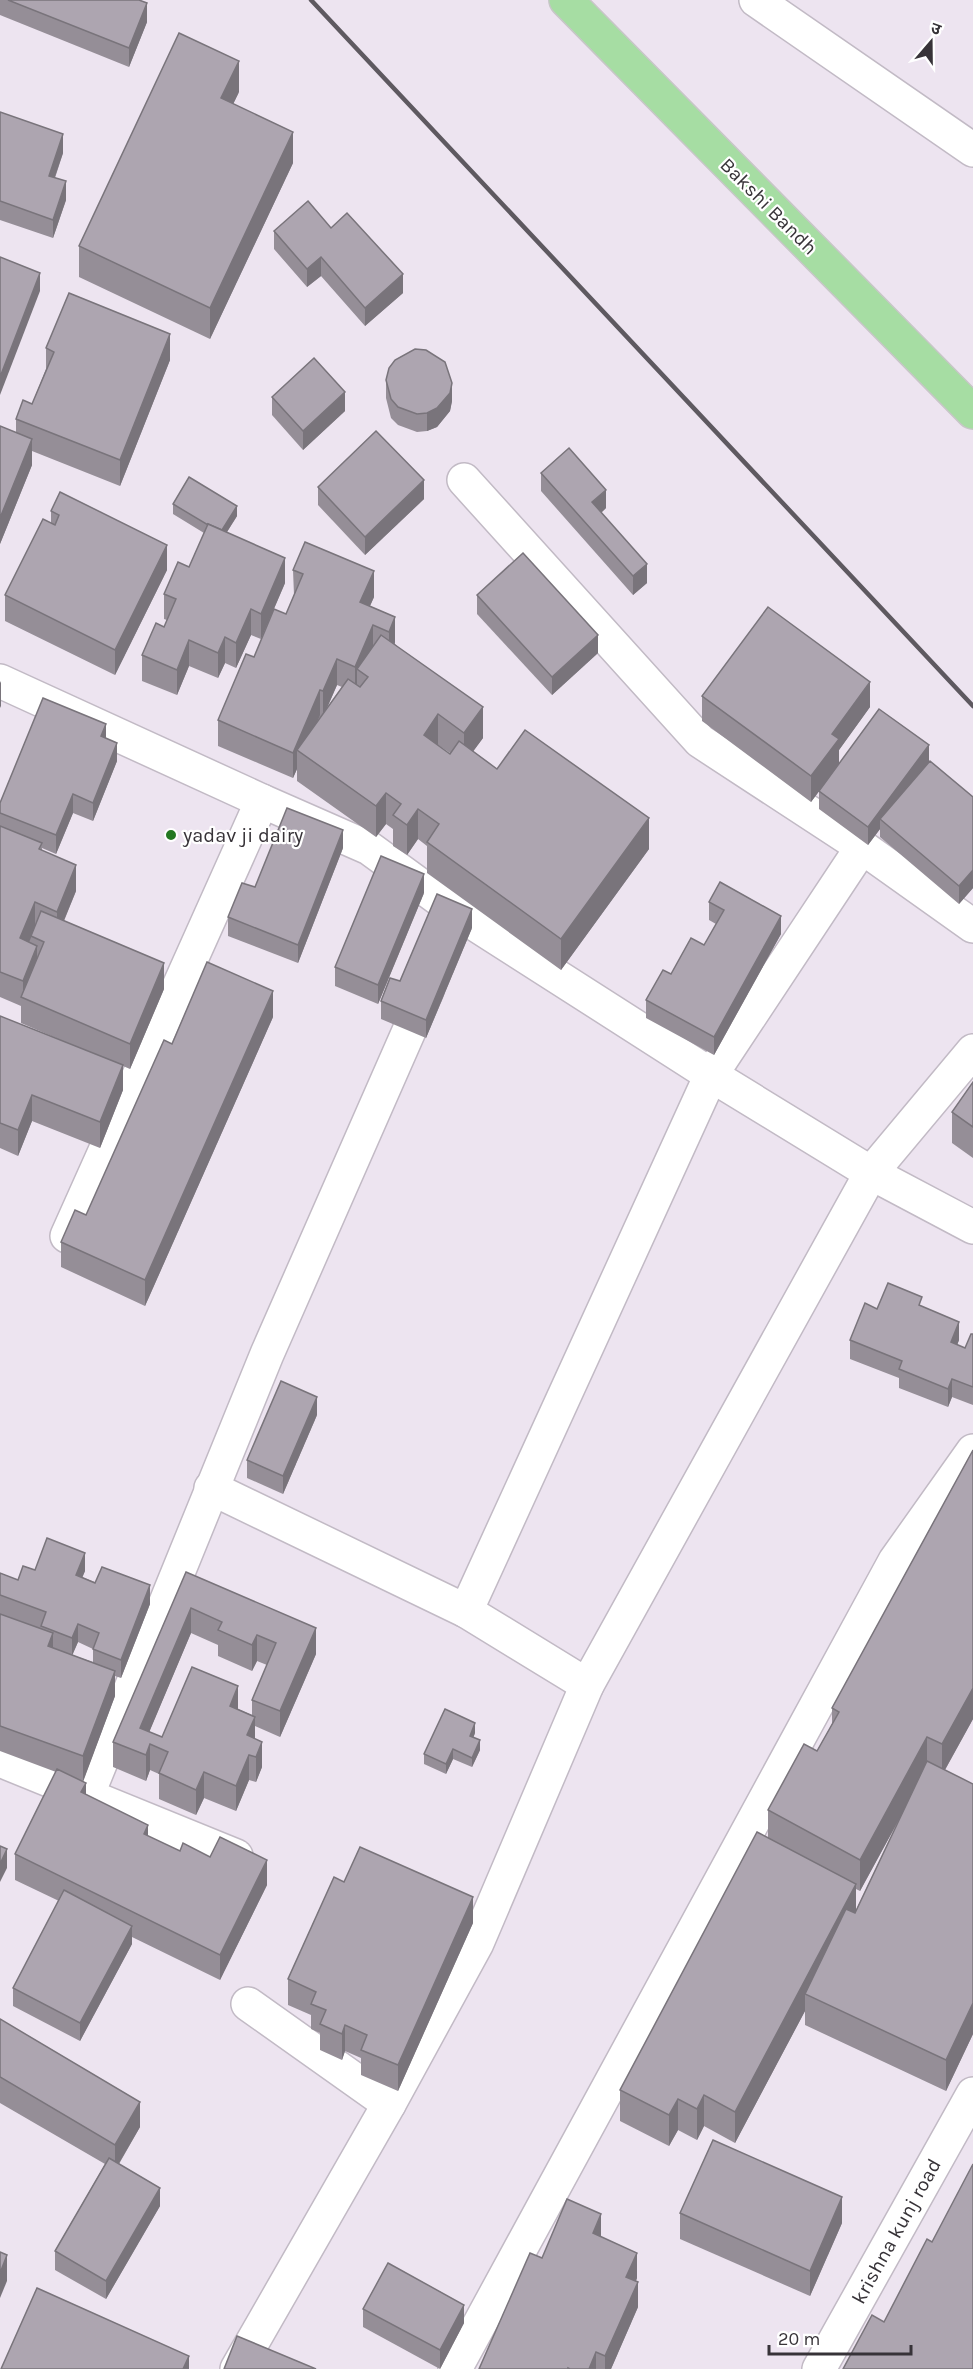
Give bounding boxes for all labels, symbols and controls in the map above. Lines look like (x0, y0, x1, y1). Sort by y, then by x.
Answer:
north arrow (901, 12, 961, 72)
text: उ (928, 18, 944, 39)
street label: Bakshi Bandh (715, 153, 822, 260)
place label: yadav ji dairy (182, 824, 303, 847)
marker: yadav ji dairy (164, 828, 178, 842)
street label: krishna kunj road (847, 2155, 946, 2308)
scale bar (769, 2318, 912, 2356)
text: 20 m (778, 2328, 820, 2350)

